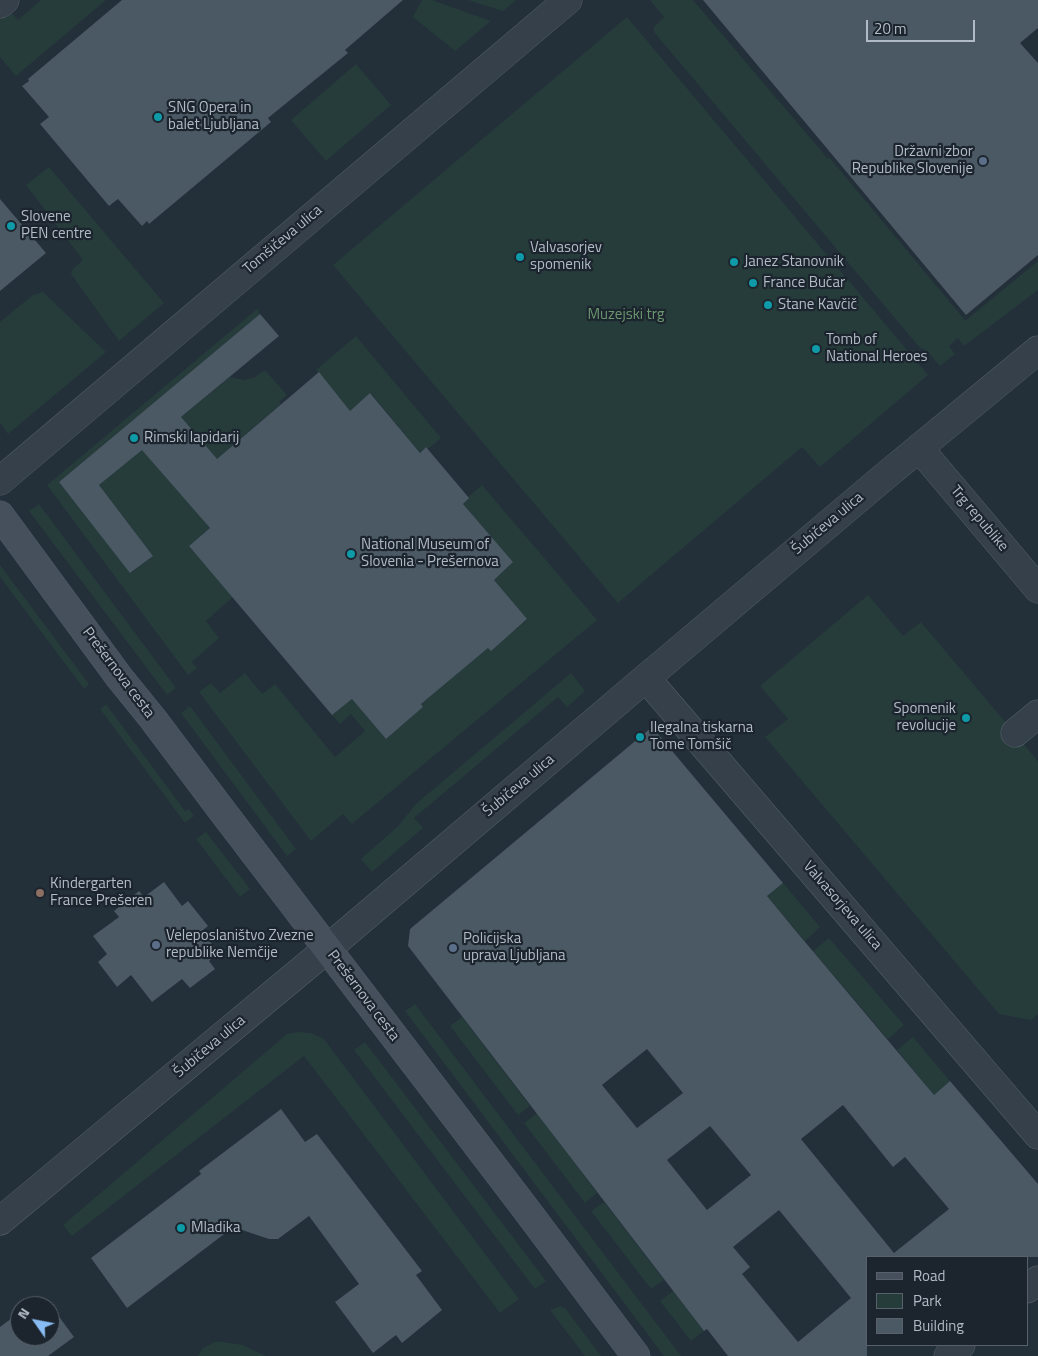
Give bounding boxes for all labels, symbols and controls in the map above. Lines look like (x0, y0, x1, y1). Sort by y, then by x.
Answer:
scale bar (868, 10, 977, 42)
text: 20 m (874, 17, 907, 40)
place label: SNG Opera in balet Ljubljana (168, 99, 259, 134)
marker: SNG Opera in balet Ljubljana (152, 111, 164, 123)
place label: Državni zbor Republike Slovenije (852, 143, 973, 178)
marker: Državni zbor Republike Slovenije (977, 155, 989, 167)
street label: Tomšičeva ulica (240, 202, 326, 278)
place label: Slovene PEN centre (21, 208, 92, 243)
marker: Slovene PEN centre (5, 220, 17, 232)
place label: Valvasorjev spomenik (530, 239, 602, 274)
marker: Valvasorjev spomenik (514, 251, 526, 263)
place label: Janez Stanovnik (744, 253, 844, 271)
marker: Janez Stanovnik (728, 256, 740, 268)
place label: France Bučar (763, 274, 845, 292)
marker: France Bučar (747, 277, 759, 289)
place label: Stane Kavčič (778, 296, 857, 314)
marker: Stane Kavčič (762, 299, 774, 311)
park label: Muzejski trg (587, 306, 665, 324)
place label: Tomb of National Heroes (826, 331, 928, 366)
marker: Tomb of National Heroes (810, 343, 822, 355)
place label: Rimski lapidarij (144, 429, 239, 447)
marker: Rimski lapidarij (128, 432, 140, 444)
street label: Trg republike (946, 482, 1012, 556)
street label: Šubičeva ulica (789, 489, 867, 559)
place label: National Museum of Slovenia - Prešernova (361, 536, 499, 571)
marker: National Museum of Slovenia - Prešernova (345, 548, 357, 560)
street label: Prešernova cesta (78, 624, 158, 722)
place label: Spomenik revolucije (893, 700, 956, 735)
marker: Spomenik revolucije (960, 712, 972, 724)
place label: Ilegalna tiskarna Tome Tomšič (650, 719, 753, 754)
marker: Ilegalna tiskarna Tome Tomšič (634, 731, 646, 743)
street label: Šubičeva ulica (480, 751, 558, 821)
street label: Valvasorjeva ulica (799, 858, 885, 954)
place label: Kindergarten France Prešeren (50, 875, 152, 910)
marker: Kindergarten France Prešeren (34, 887, 46, 899)
place label: Veleposlaništvo Zvezne republike Nemčije (166, 927, 313, 962)
place label: Policijska uprava Ljubljana (463, 930, 566, 965)
marker: Veleposlaništvo Zvezne republike Nemčije (150, 939, 162, 951)
marker: Policijska uprava Ljubljana (447, 942, 459, 954)
street label: Prešernova cesta (323, 947, 403, 1045)
street label: Šubičeva ulica (171, 1012, 249, 1082)
place label: Mladika (191, 1219, 240, 1237)
marker: Mladika (175, 1222, 187, 1234)
legend (866, 1256, 1028, 1346)
text: Road (913, 1264, 945, 1287)
text: Park (913, 1289, 942, 1312)
north arrow (10, 1296, 60, 1346)
text: N (11, 1303, 34, 1323)
text: Building (913, 1314, 964, 1337)

